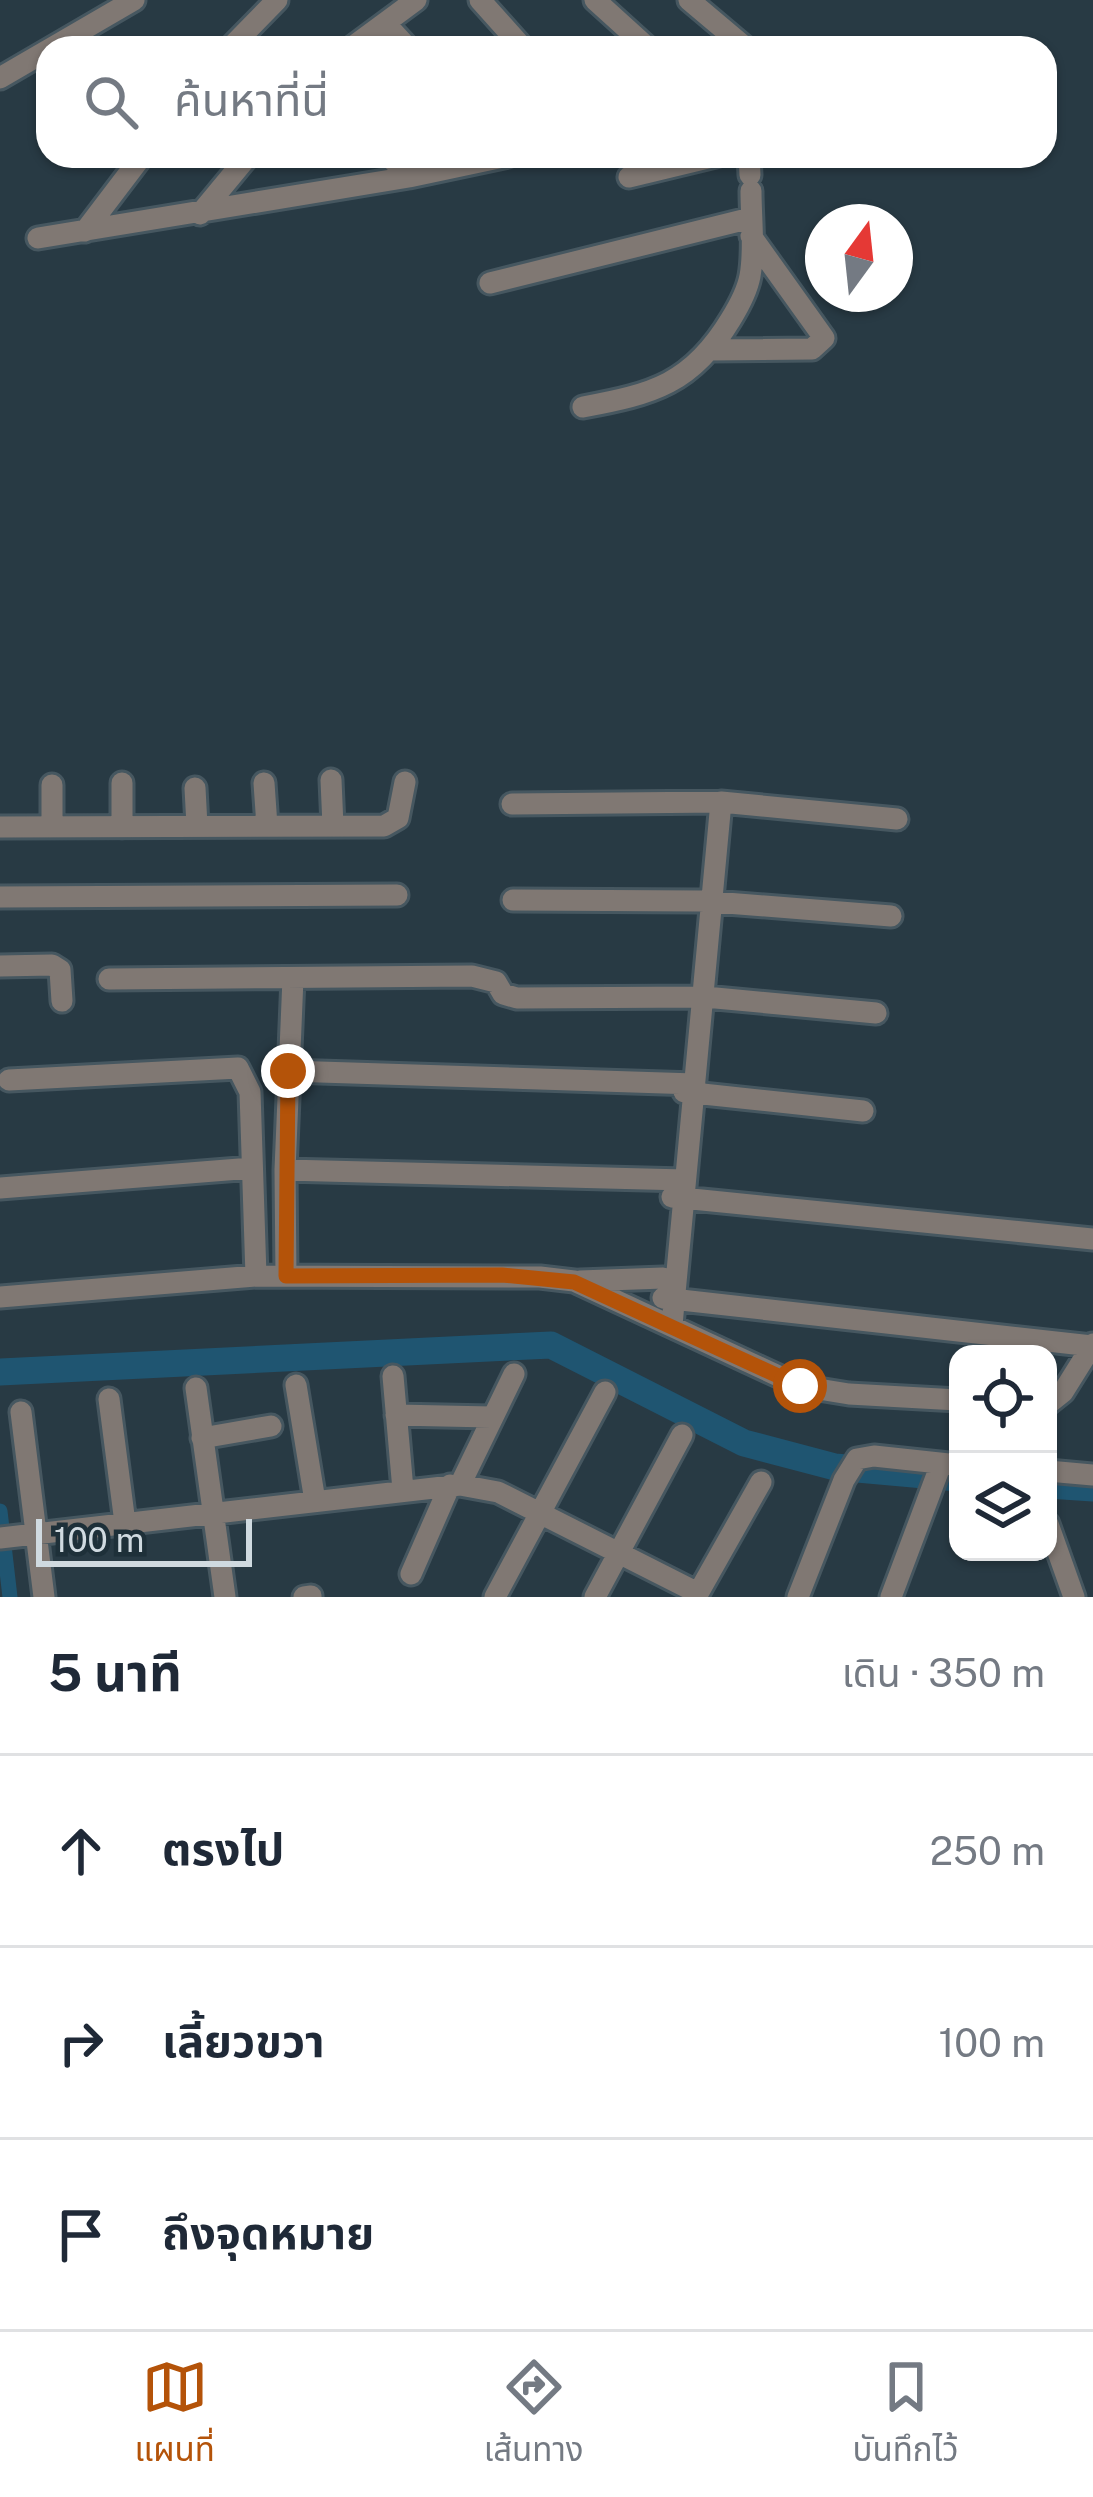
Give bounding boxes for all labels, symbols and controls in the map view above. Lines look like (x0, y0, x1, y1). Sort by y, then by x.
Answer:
search box (36, 36, 1057, 168)
icon: search (78, 69, 144, 135)
text: ค้นหาที่นี่ (174, 73, 329, 126)
north arrow (805, 204, 913, 312)
route end (261, 1044, 315, 1098)
map controls (949, 1345, 1057, 1561)
button: locate (949, 1345, 1057, 1453)
route start (773, 1359, 827, 1413)
button: layers (949, 1453, 1057, 1561)
scale bar (36, 1513, 252, 1566)
text: 100 m (54, 1521, 144, 1559)
text: 5 นาที (48, 1643, 182, 1702)
text: เดิน · 350 m (842, 1650, 1045, 1696)
icon: ahead (48, 1818, 114, 1884)
text: ตรงไป (162, 1822, 284, 1875)
text: 250 m (930, 1828, 1045, 1874)
icon: right (48, 2010, 114, 2076)
text: เลี้ยวขวา (162, 2014, 325, 2067)
text: 100 m (938, 2020, 1045, 2066)
icon: arrive (48, 2202, 114, 2268)
text: ถึงจุดหมาย (162, 2206, 374, 2259)
tab: แผนที่ (134, 2354, 215, 2476)
tab: เส้นทาง (484, 2354, 584, 2476)
tab: บันทึกไว้ (853, 2354, 959, 2476)

